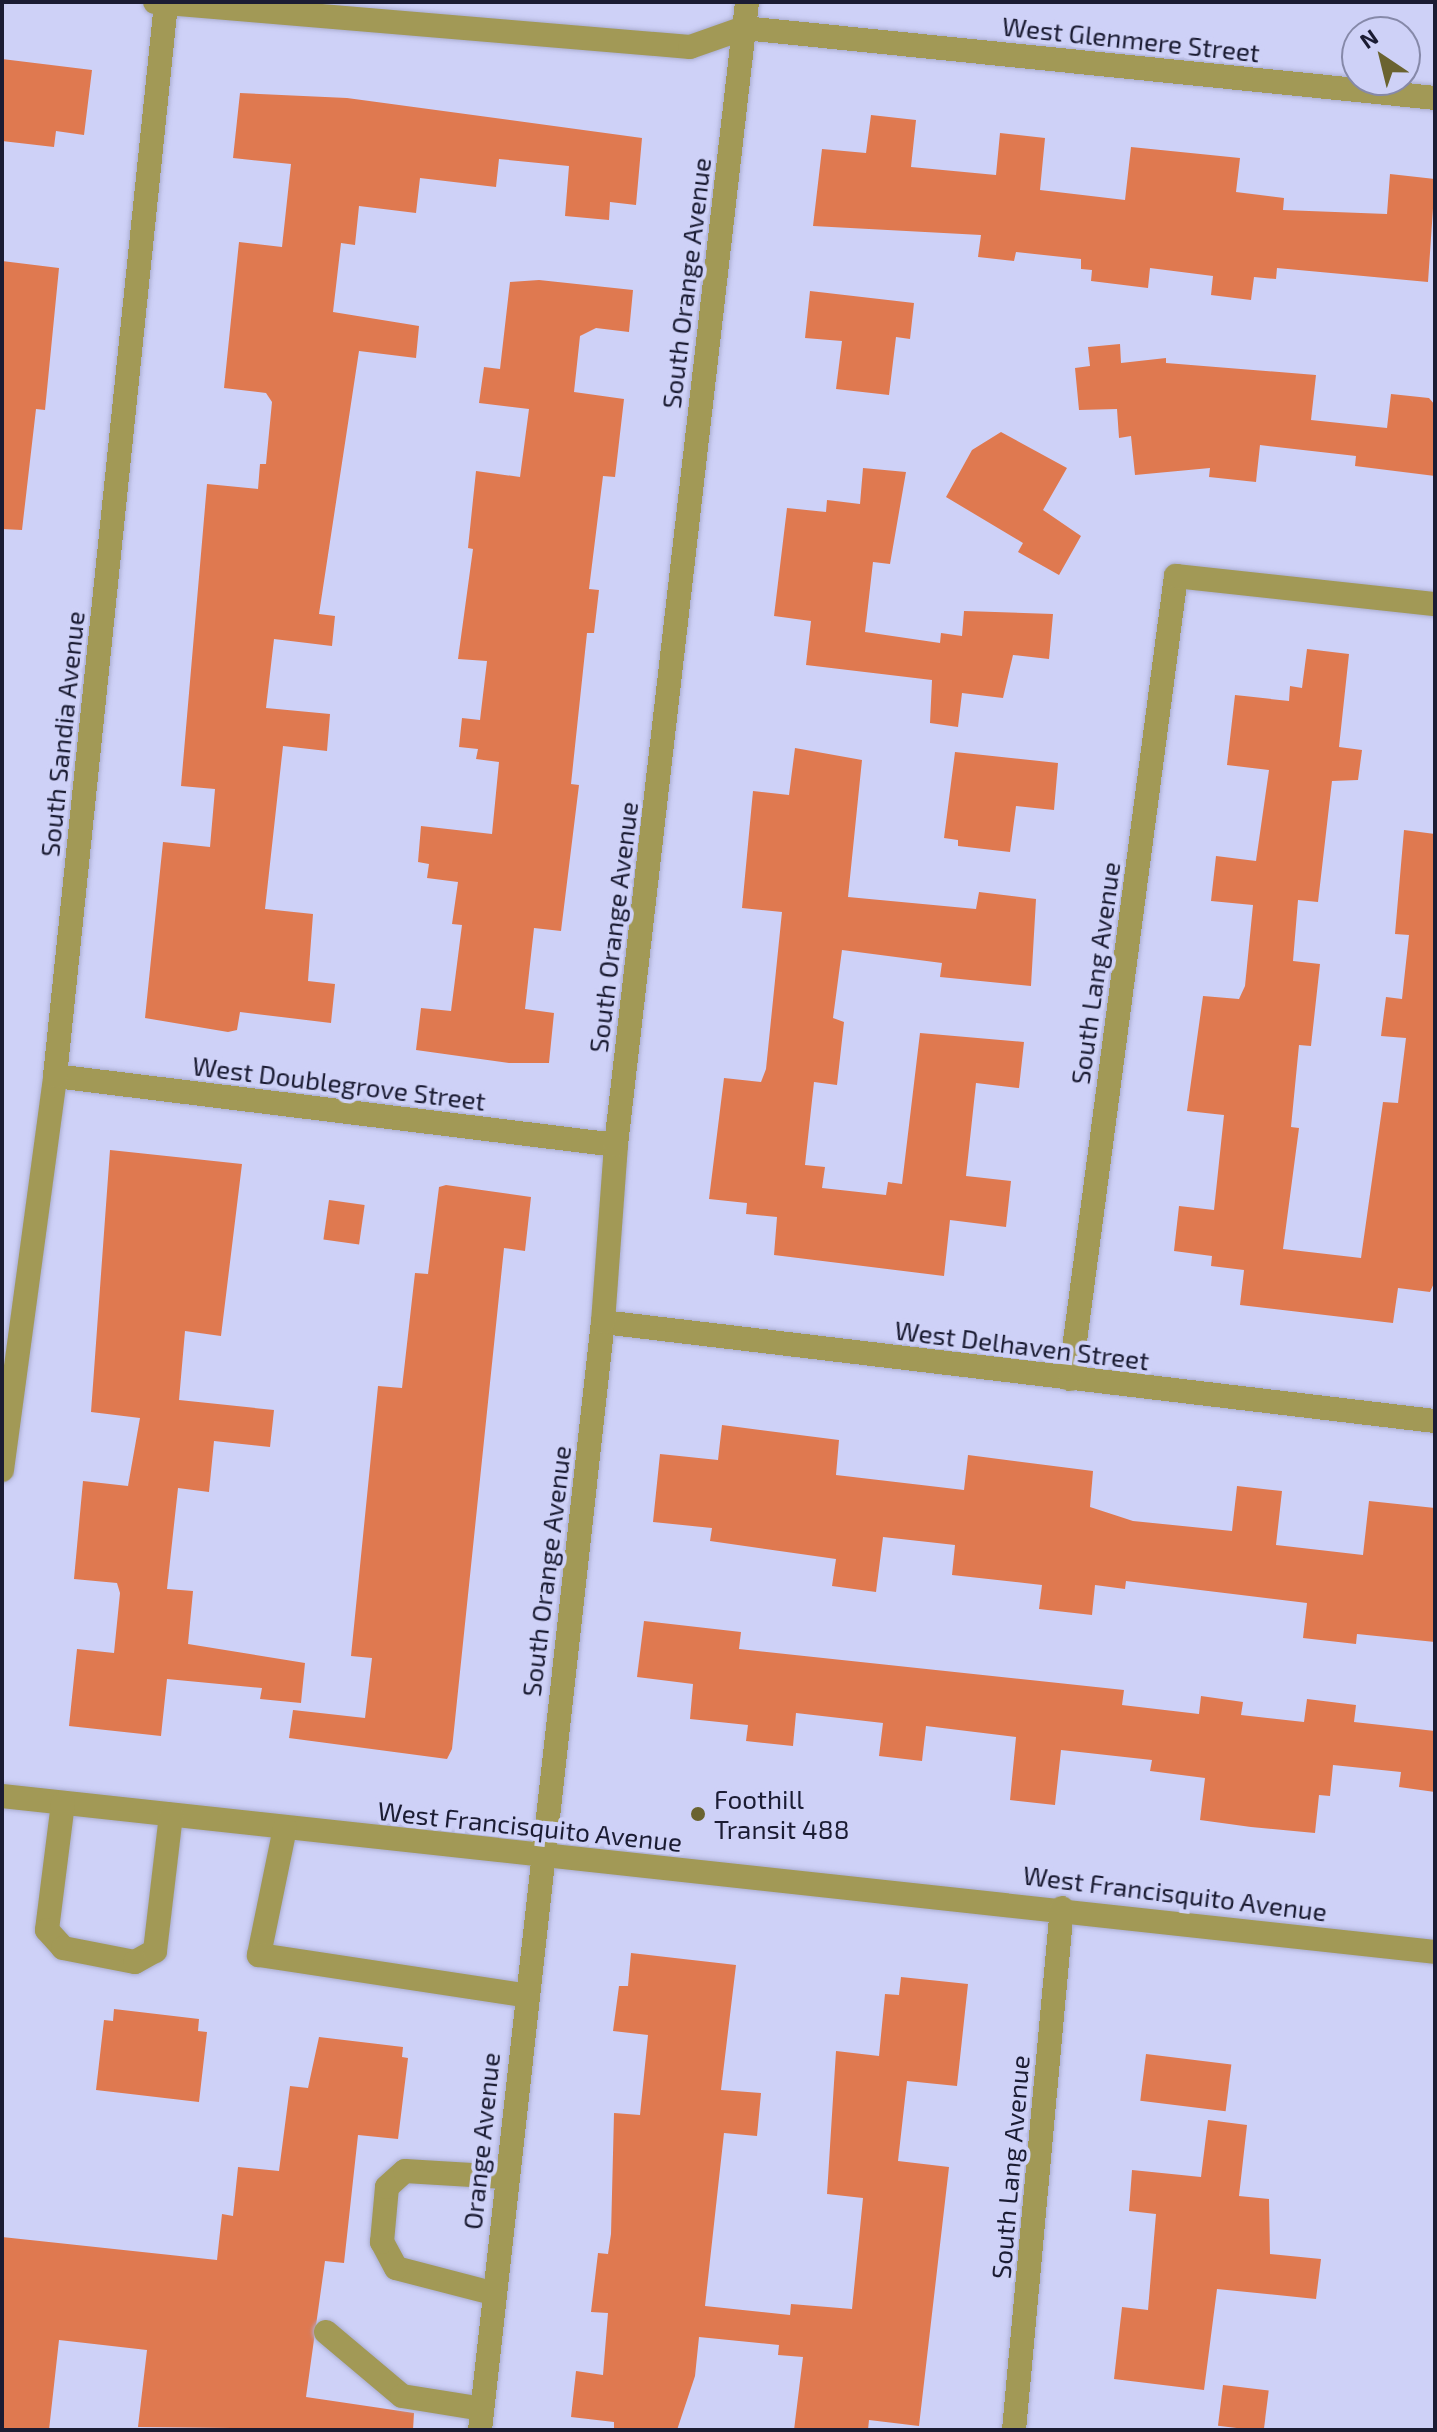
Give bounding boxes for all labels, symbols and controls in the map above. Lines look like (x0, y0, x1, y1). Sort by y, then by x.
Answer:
street label: West Glenmere Street (1001, 10, 1261, 68)
north arrow (1341, 16, 1421, 96)
text: N (1354, 23, 1382, 53)
street label: South Orange Avenue (655, 155, 717, 411)
street label: South Sandia Avenue (34, 609, 90, 859)
street label: South Orange Avenue (582, 799, 644, 1055)
street label: South Lang Avenue (1064, 859, 1126, 1087)
street label: West Doublegrove Street (191, 1050, 487, 1116)
street label: West Delhaven Street (893, 1314, 1151, 1376)
street label: South Orange Avenue (515, 1443, 577, 1699)
place label: Foothill Transit 488 (714, 1783, 849, 1844)
street label: West Francisquito Avenue (376, 1794, 684, 1858)
marker: Foothill Transit 488 (689, 1805, 707, 1823)
street label: West Francisquito Avenue (1021, 1859, 1329, 1927)
street label: Orange Avenue (456, 2051, 506, 2231)
street label: South Lang Avenue (985, 2053, 1035, 2281)

